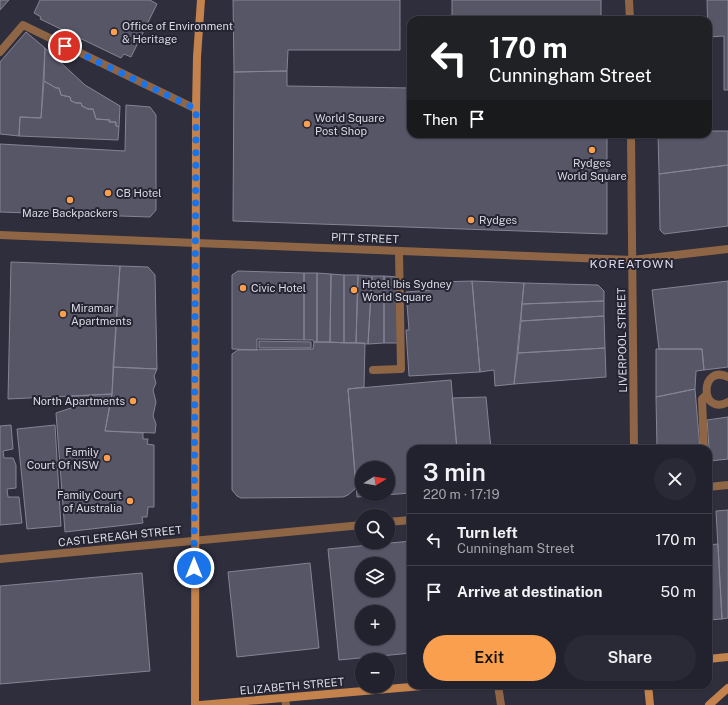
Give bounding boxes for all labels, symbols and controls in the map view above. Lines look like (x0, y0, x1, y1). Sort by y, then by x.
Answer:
place label: Office of Environment & Heritage (122, 20, 233, 45)
marker: Office of Environment & Heritage (109, 27, 119, 37)
pin (48, 29, 82, 63)
text: 170 m (489, 31, 568, 64)
icon: left (423, 32, 475, 84)
icon: arrive (54, 35, 76, 57)
text: Cunningham Street (489, 65, 652, 86)
icon: arrive (466, 108, 488, 130)
text: Then (423, 111, 458, 128)
place label: World Square Post Shop (315, 112, 385, 137)
marker: World Square Post Shop (302, 119, 312, 129)
marker: Rydges World Square (587, 145, 597, 155)
place label: Rydges World Square (557, 157, 627, 182)
place label: CB Hotel (116, 187, 162, 199)
marker: CB Hotel (103, 188, 113, 198)
marker: Maze Backpackers (65, 195, 75, 205)
place label: Maze Backpackers (22, 207, 118, 219)
place label: Rydges (479, 214, 518, 226)
marker: Rydges (466, 215, 476, 225)
street label: PITT STREET (331, 231, 400, 245)
district label: KOREATOWN (589, 257, 675, 271)
place label: Hotel Ibis Sydney World Square (362, 278, 452, 303)
place label: Civic Hotel (251, 282, 306, 294)
marker: Civic Hotel (238, 283, 248, 293)
marker: Hotel Ibis Sydney World Square (349, 285, 359, 295)
street label: LIVERPOOL STREET (615, 287, 629, 393)
place label: Miramar Apartments (71, 302, 132, 327)
marker: Miramar Apartments (58, 309, 68, 319)
place label: North Apartments (33, 395, 125, 407)
marker: North Apartments (128, 396, 138, 406)
place label: Family Court Of NSW (27, 446, 100, 471)
marker: Family Court Of NSW (102, 453, 112, 463)
text: 3 min (423, 458, 486, 486)
button: close (654, 458, 696, 500)
north arrow (355, 461, 395, 501)
map controls (355, 461, 395, 693)
text: 220 m · 17:19 (423, 487, 500, 502)
place label: Family Court of Australia (57, 489, 122, 514)
marker: Family Court of Australia (125, 496, 135, 506)
button: search (355, 509, 395, 549)
street label: CASTLEREAGH STREET (57, 523, 183, 548)
text: Turn left (457, 524, 518, 541)
icon: left (423, 529, 445, 551)
text: 170 m (655, 531, 696, 548)
text: Cunningham Street (457, 541, 575, 556)
position arrow (173, 547, 215, 589)
button: layers (355, 557, 395, 597)
icon: arrive (423, 581, 445, 603)
text: Arrive at destination (457, 583, 602, 600)
text: 50 m (661, 583, 696, 600)
button: + (355, 605, 395, 645)
button: Exit (423, 635, 556, 681)
button: Share (564, 635, 696, 681)
button: − (355, 653, 395, 693)
street label: ELIZABETH STREET (239, 675, 345, 697)

